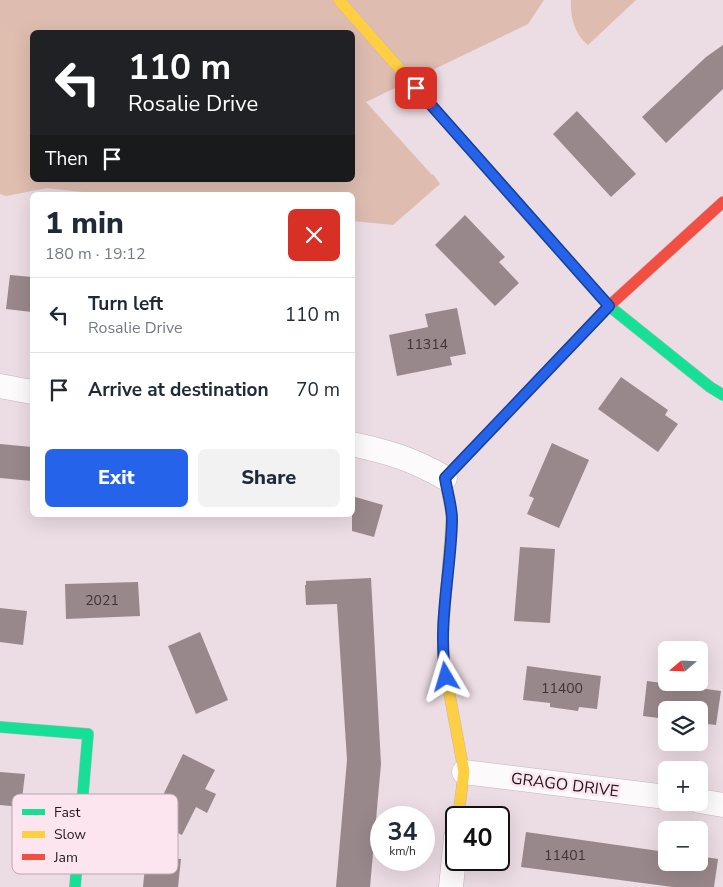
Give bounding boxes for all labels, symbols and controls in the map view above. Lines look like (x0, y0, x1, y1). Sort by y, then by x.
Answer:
text: 110 m (128, 44, 231, 91)
icon: left (45, 50, 110, 115)
pin (395, 67, 437, 109)
icon: arrive (402, 74, 430, 102)
text: Rosalie Drive (128, 89, 258, 119)
icon: arrive (98, 145, 126, 173)
text: Then (45, 146, 88, 172)
text: 1 min (45, 203, 124, 244)
button: close (288, 209, 340, 261)
text: 180 m · 19:12 (45, 243, 146, 265)
text: Turn left (88, 291, 163, 317)
icon: left (45, 301, 73, 329)
text: 110 m (285, 302, 340, 328)
text: Rosalie Drive (88, 317, 183, 339)
house number: 11314 (406, 335, 448, 354)
icon: arrive (45, 376, 73, 404)
text: Arrive at destination (88, 377, 269, 403)
text: 70 m (296, 377, 340, 403)
button: Exit (45, 449, 188, 507)
button: Share (198, 449, 340, 507)
house number: 2021 (85, 591, 119, 610)
north arrow (658, 641, 708, 691)
map controls (658, 641, 708, 871)
position arrow (419, 650, 471, 702)
house number: 11400 (541, 679, 583, 698)
button: layers (658, 701, 708, 751)
button: + (658, 761, 708, 811)
street label: GRAGO DRIVE (510, 767, 620, 803)
legend (12, 794, 178, 874)
text: Fast (54, 803, 80, 822)
speed limit sign: 40 (445, 806, 510, 871)
text: 34 (387, 815, 418, 849)
button: − (658, 821, 708, 871)
text: Slow (54, 825, 86, 844)
text: km/h (389, 843, 416, 859)
house number: 11401 (544, 846, 586, 865)
text: Jam (53, 848, 78, 867)

